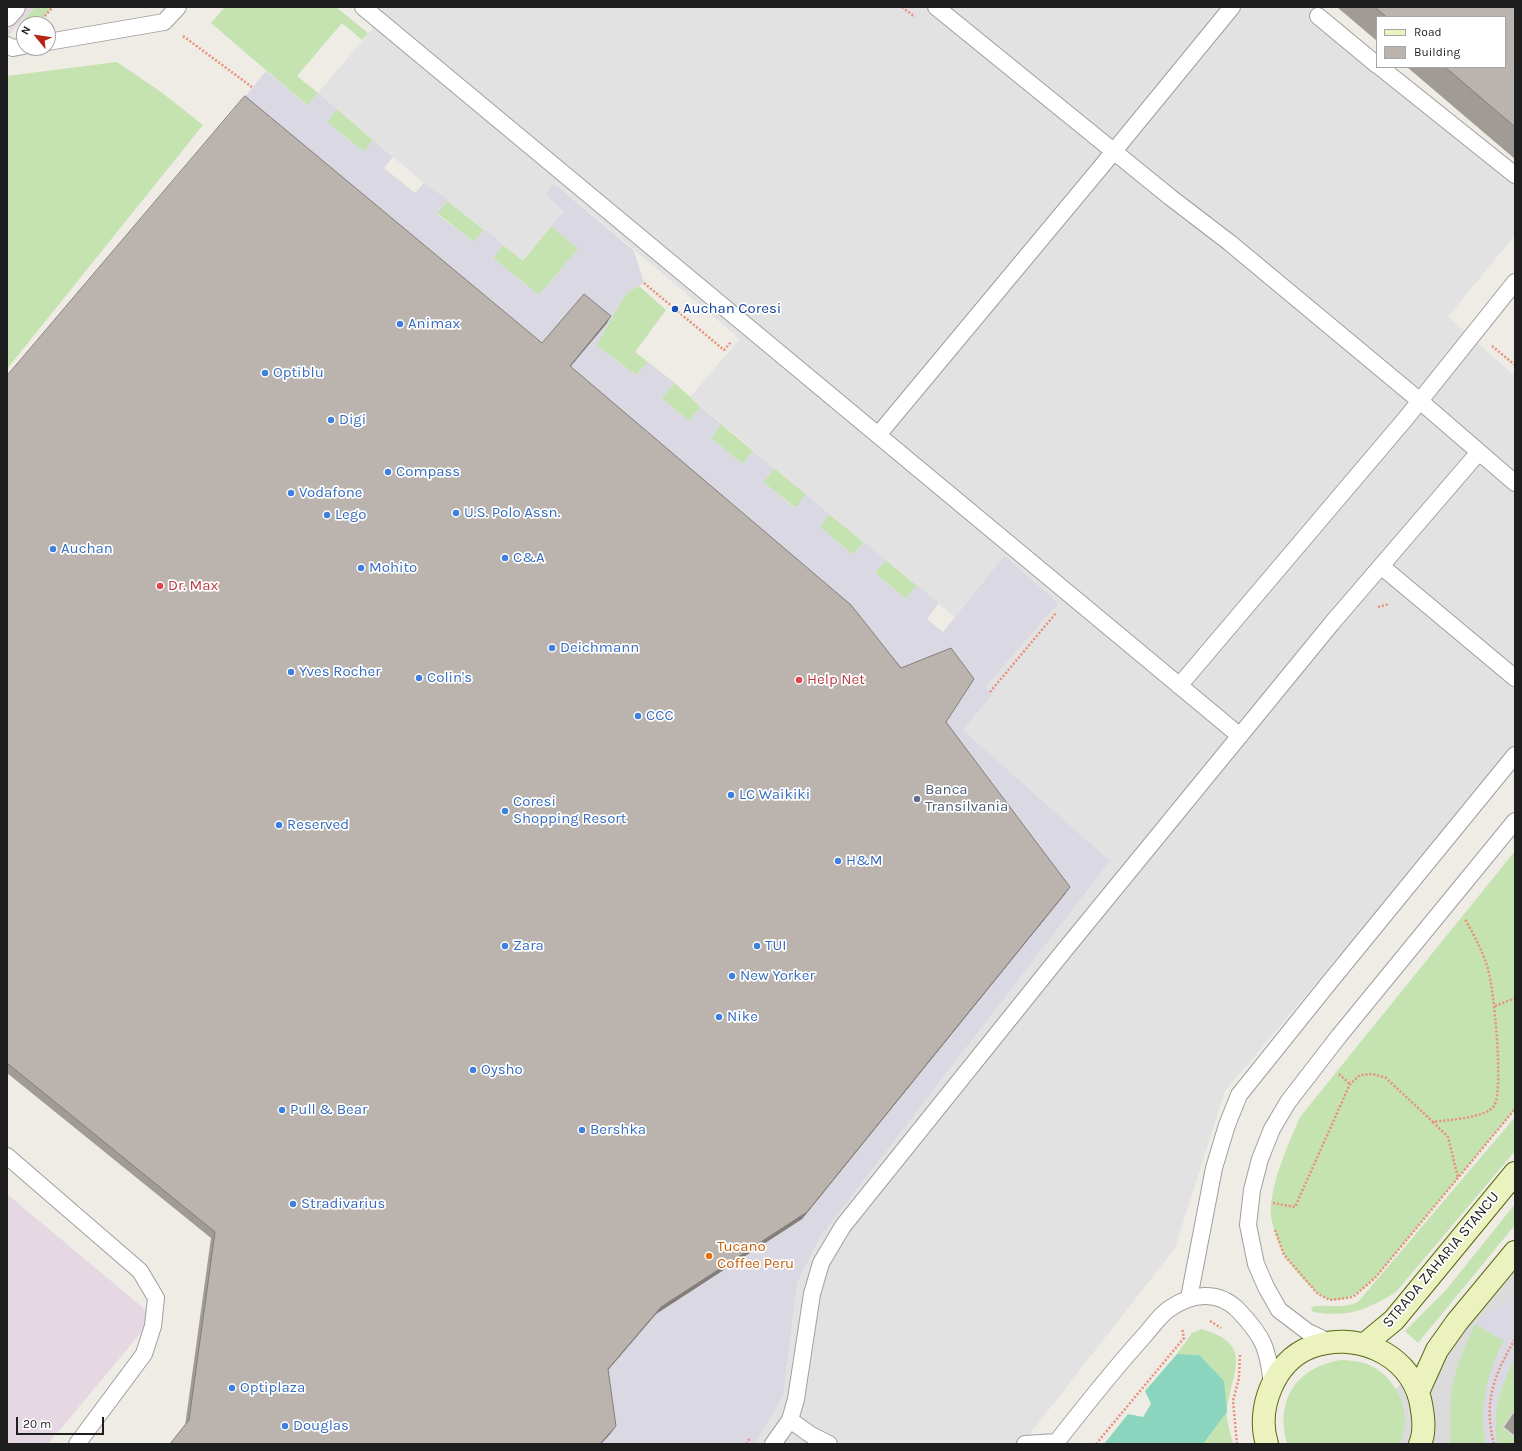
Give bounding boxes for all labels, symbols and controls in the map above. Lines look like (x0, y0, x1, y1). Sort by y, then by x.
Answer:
north arrow (16, 16, 56, 56)
legend (1376, 16, 1506, 68)
text: N (18, 24, 34, 37)
text: Road (1414, 25, 1442, 39)
text: Building (1414, 45, 1460, 59)
place label: Auchan Coresi (683, 300, 781, 318)
marker: Auchan Coresi (670, 304, 680, 314)
place label: Animax (408, 315, 460, 333)
marker: Animax (395, 319, 405, 329)
place label: Optiblu (273, 364, 324, 382)
marker: Optiblu (260, 368, 270, 378)
place label: Digi (339, 411, 366, 429)
marker: Digi (326, 415, 336, 425)
place label: Compass (396, 463, 460, 481)
marker: Compass (383, 467, 393, 477)
place label: Vodafone (299, 484, 362, 502)
marker: Vodafone (286, 488, 296, 498)
place label: U.S. Polo Assn. (464, 504, 560, 522)
place label: Lego (335, 506, 366, 524)
marker: U.S. Polo Assn. (451, 508, 461, 518)
marker: Lego (322, 510, 332, 520)
place label: Auchan (61, 540, 113, 558)
marker: Auchan (48, 544, 58, 554)
place label: C&A (513, 549, 545, 567)
marker: C&A (500, 553, 510, 563)
place label: Mohito (369, 559, 417, 577)
marker: Mohito (356, 563, 366, 573)
place label: Dr. Max (168, 577, 218, 595)
marker: Dr. Max (155, 581, 165, 591)
place label: Deichmann (560, 639, 639, 657)
marker: Deichmann (547, 643, 557, 653)
place label: Yves Rocher (299, 663, 381, 681)
marker: Yves Rocher (286, 667, 296, 677)
place label: Colin's (427, 669, 472, 687)
place label: Help Net (807, 671, 865, 689)
marker: Colin's (414, 673, 424, 683)
marker: Help Net (794, 675, 804, 685)
place label: CCC (646, 707, 674, 725)
marker: CCC (633, 711, 643, 721)
place label: Banca Transilvania (925, 781, 1008, 816)
place label: LC Waikiki (739, 786, 810, 804)
marker: LC Waikiki (726, 790, 736, 800)
place label: Coresi Shopping Resort (513, 793, 626, 828)
marker: Banca Transilvania (912, 794, 922, 804)
marker: Coresi Shopping Resort (500, 806, 510, 816)
place label: Reserved (287, 816, 349, 834)
marker: Reserved (274, 820, 284, 830)
place label: H&M (846, 852, 882, 870)
marker: H&M (833, 856, 843, 866)
place label: Zara (513, 937, 544, 955)
place label: TUI (765, 937, 787, 955)
marker: Zara (500, 941, 510, 951)
marker: TUI (752, 941, 762, 951)
place label: New Yorker (740, 967, 815, 985)
marker: New Yorker (727, 971, 737, 981)
place label: Nike (727, 1008, 758, 1026)
marker: Nike (714, 1012, 724, 1022)
place label: Oysho (481, 1061, 523, 1079)
marker: Oysho (468, 1065, 478, 1075)
place label: Pull & Bear (290, 1101, 367, 1119)
marker: Pull & Bear (277, 1105, 287, 1115)
place label: Bershka (590, 1121, 646, 1139)
marker: Bershka (577, 1125, 587, 1135)
street label: STRADA ZAHARIA STANCU (1379, 1188, 1503, 1332)
place label: Stradivarius (301, 1195, 385, 1213)
marker: Stradivarius (288, 1199, 298, 1209)
place label: Tucano Coffee Peru (717, 1238, 794, 1273)
marker: Tucano Coffee Peru (704, 1251, 714, 1261)
place label: Optiplaza (240, 1379, 305, 1397)
marker: Optiplaza (227, 1383, 237, 1393)
scale bar (18, 1409, 106, 1435)
text: 20 m (23, 1417, 51, 1431)
place label: Douglas (293, 1417, 349, 1435)
marker: Douglas (280, 1421, 290, 1431)

